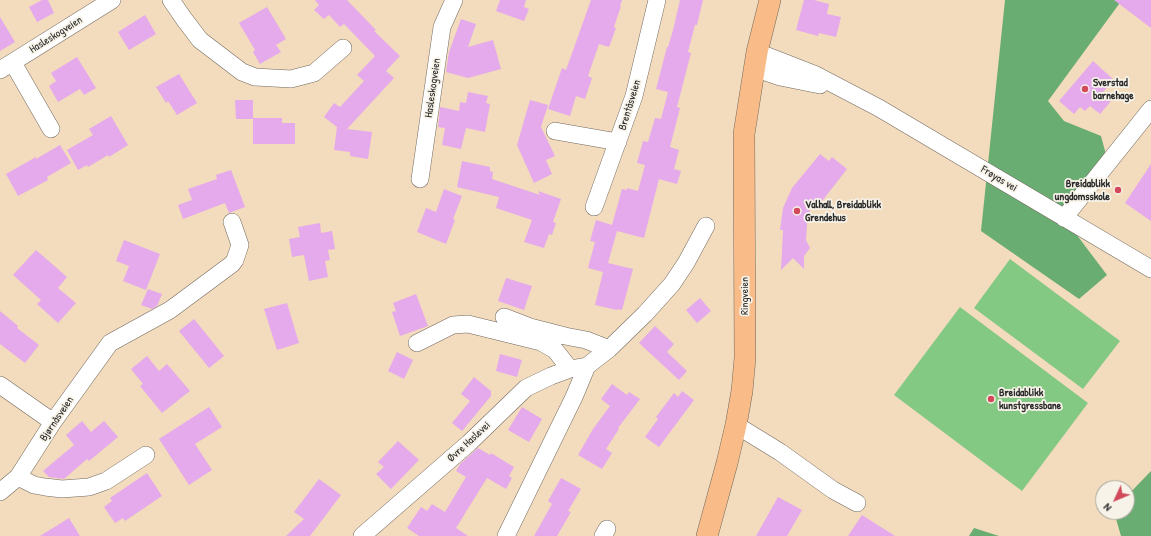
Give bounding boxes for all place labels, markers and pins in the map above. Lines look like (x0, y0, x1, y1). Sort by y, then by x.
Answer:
place label: Sverstad barnehage (1093, 76, 1134, 102)
marker: Sverstad barnehage (1080, 84, 1090, 94)
place label: Breidablikk ungdomsskole (1055, 177, 1110, 203)
marker: Breidablikk ungdomsskole (1113, 185, 1123, 195)
place label: Valhall, Breidablikk Grendehus (805, 198, 881, 224)
marker: Valhall, Breidablikk Grendehus (792, 206, 802, 216)
place label: Breidablikk kunstgressbane (999, 386, 1061, 412)
marker: Breidablikk kunstgressbane (986, 394, 996, 404)

